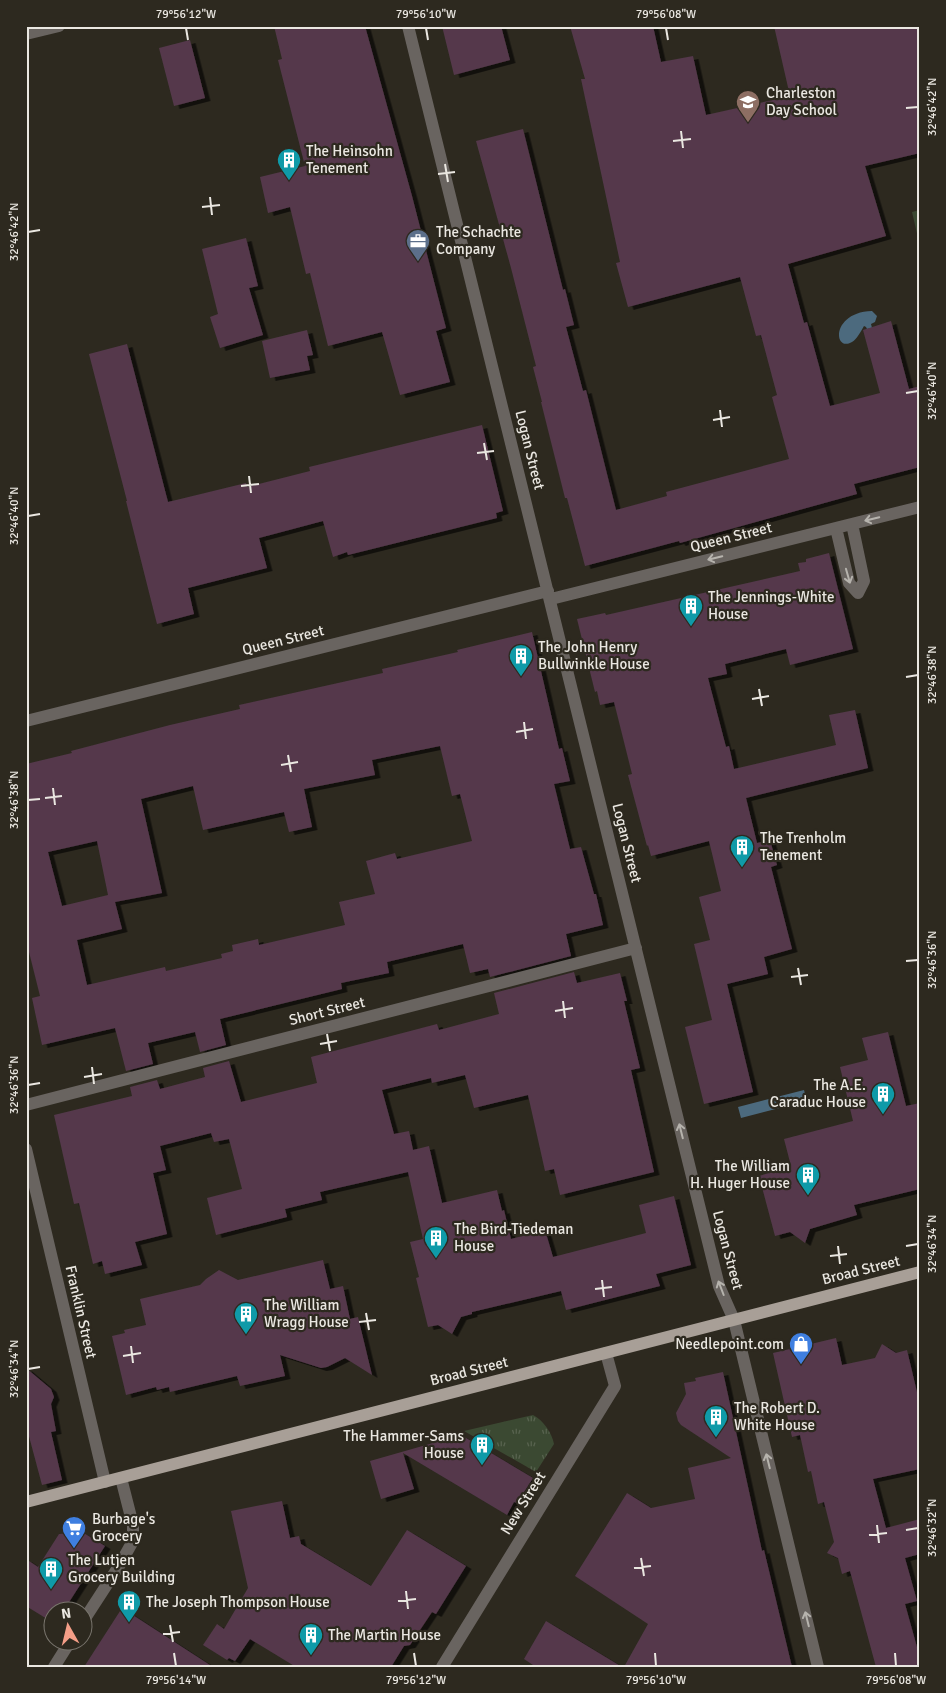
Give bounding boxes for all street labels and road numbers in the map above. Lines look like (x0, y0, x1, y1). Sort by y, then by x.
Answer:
street label: Logan Street (511, 408, 549, 492)
street label: Queen Street (688, 518, 774, 556)
street label: Queen Street (240, 621, 326, 659)
street label: Logan Street (608, 801, 646, 885)
street label: Short Street (287, 993, 367, 1029)
street label: Logan Street (709, 1208, 747, 1292)
street label: Broad Street (820, 1252, 902, 1288)
street label: Franklin Street (62, 1264, 100, 1360)
street label: Broad Street (428, 1353, 510, 1389)
street label: New Street (497, 1468, 549, 1538)

